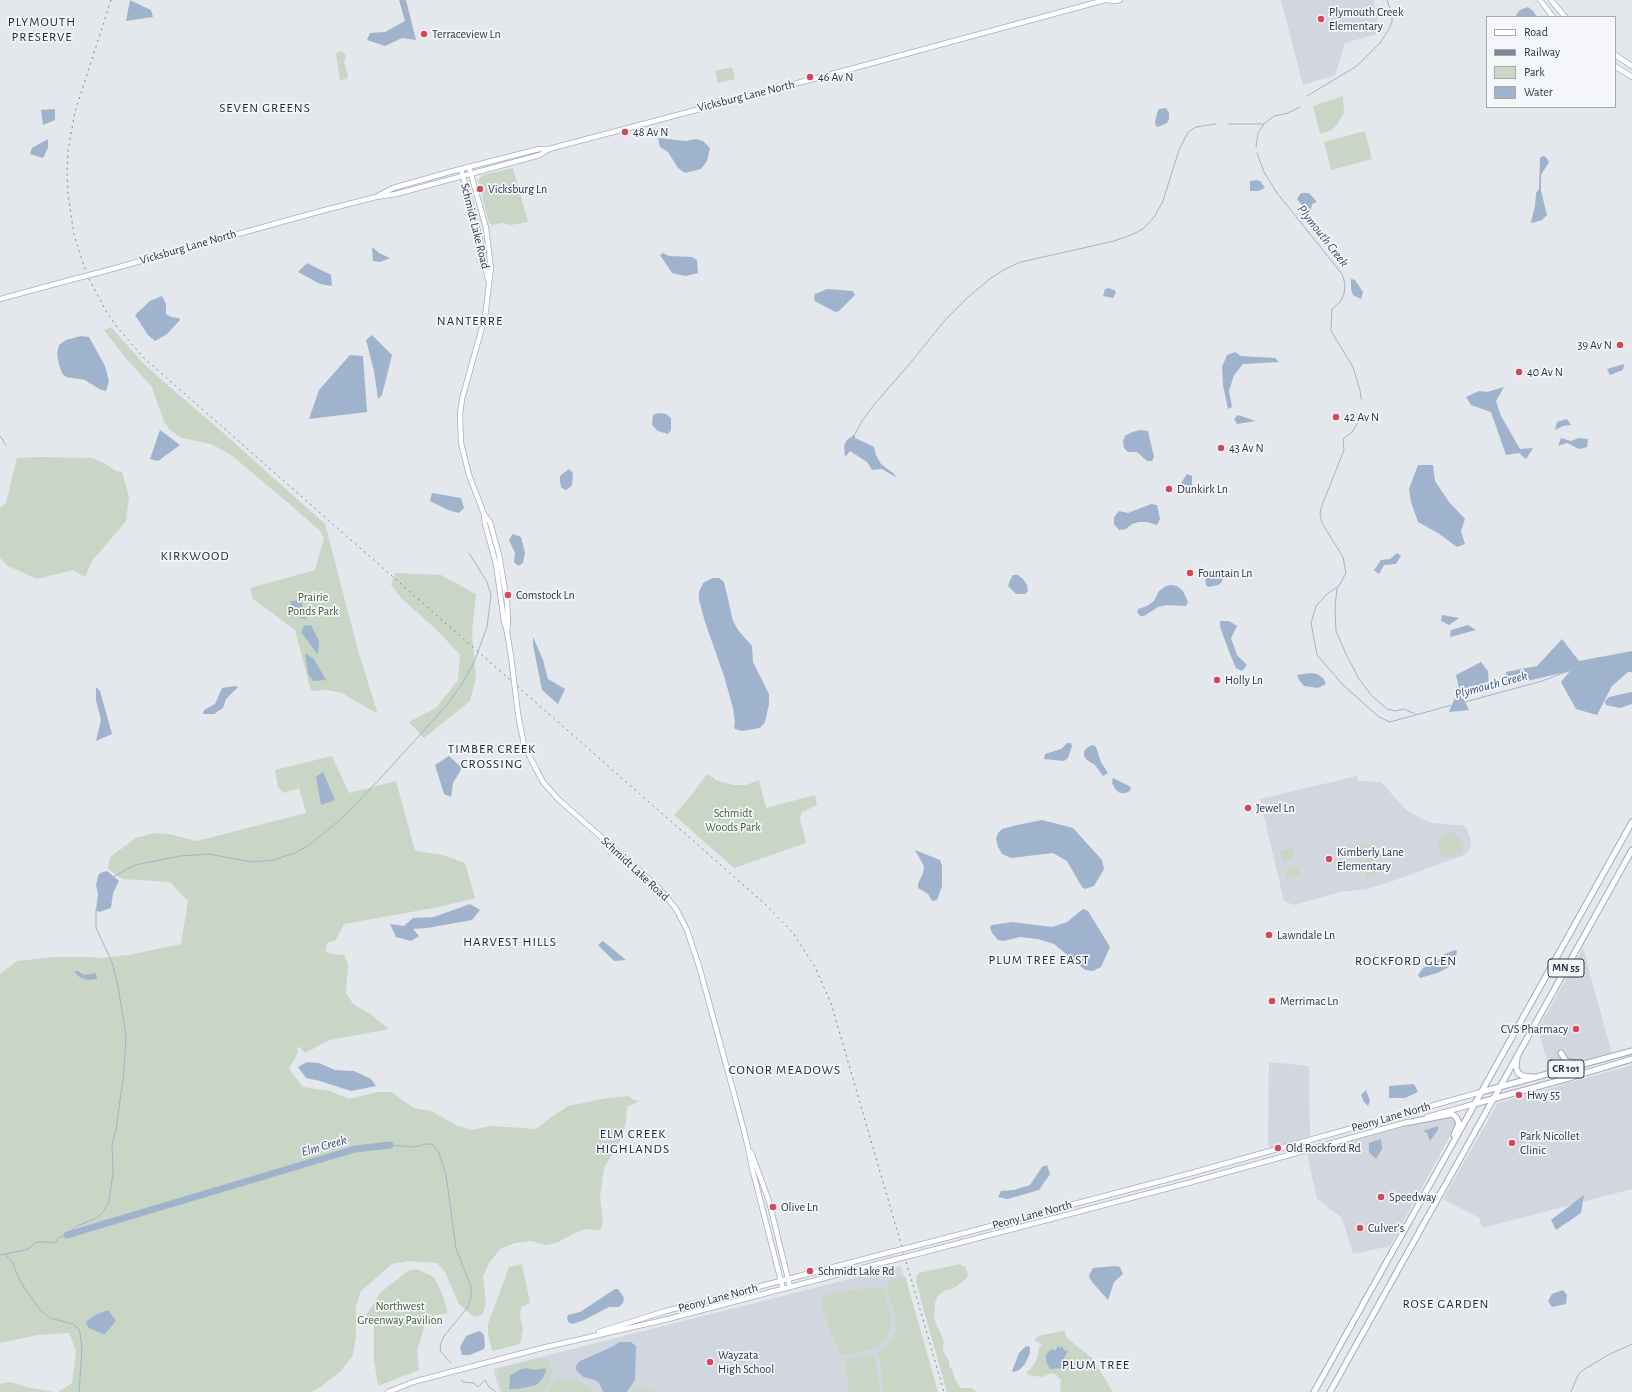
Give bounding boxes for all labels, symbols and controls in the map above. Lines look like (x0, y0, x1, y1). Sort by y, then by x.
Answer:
place label: Plymouth Creek Elementary (1329, 5, 1403, 33)
district label: PLYMOUTH PRESERVE (8, 14, 76, 45)
marker: Plymouth Creek Elementary (1316, 14, 1326, 24)
legend (1486, 16, 1616, 108)
text: Road (1524, 26, 1548, 38)
place label: Terraceview Ln (432, 27, 501, 41)
marker: Terraceview Ln (419, 29, 429, 39)
text: Railway (1524, 46, 1560, 58)
text: Park (1524, 66, 1545, 78)
place label: 46 Av N (818, 70, 853, 84)
marker: 46 Av N (805, 72, 815, 82)
street label: Vicksburg Lane North (696, 77, 796, 115)
text: Water (1524, 86, 1553, 98)
district label: SEVEN GREENS (219, 100, 311, 116)
place label: 48 Av N (633, 125, 668, 139)
marker: 48 Av N (620, 127, 630, 137)
street label: Schmidt Lake Road (457, 182, 493, 270)
place label: Vicksburg Ln (488, 182, 547, 196)
marker: Vicksburg Ln (475, 184, 485, 194)
water label: Plymouth Creek (1294, 202, 1352, 270)
street label: Vicksburg Lane North (138, 226, 238, 268)
district label: NANTERRE (437, 313, 503, 329)
place label: 39 Av N (1577, 338, 1612, 352)
marker: 39 Av N (1615, 340, 1625, 350)
place label: 40 Av N (1527, 365, 1563, 379)
marker: 40 Av N (1514, 367, 1524, 377)
place label: 42 Av N (1344, 410, 1379, 424)
marker: 42 Av N (1331, 412, 1341, 422)
place label: 43 Av N (1229, 441, 1264, 455)
marker: 43 Av N (1216, 443, 1226, 453)
place label: Dunkirk Ln (1177, 482, 1228, 496)
marker: Dunkirk Ln (1164, 484, 1174, 494)
district label: KIRKWOOD (160, 548, 230, 564)
place label: Fountain Ln (1198, 566, 1252, 580)
marker: Fountain Ln (1185, 568, 1195, 578)
place label: Comstock Ln (516, 588, 575, 602)
park label: Prairie Ponds Park (287, 590, 339, 618)
marker: Comstock Ln (503, 590, 513, 600)
water label: Plymouth Creek (1453, 668, 1529, 702)
place label: Holly Ln (1225, 673, 1263, 687)
marker: Holly Ln (1212, 675, 1222, 685)
district label: TIMBER CREEK CROSSING (448, 741, 536, 772)
place label: Jewel Ln (1256, 801, 1295, 815)
marker: Jewel Ln (1243, 803, 1253, 813)
park label: Schmidt Woods Park (705, 806, 761, 834)
street label: Schmidt Lake Road (598, 834, 672, 904)
place label: Kimberly Lane Elementary (1337, 845, 1404, 873)
marker: Kimberly Lane Elementary (1324, 854, 1334, 864)
place label: Lawndale Ln (1277, 928, 1335, 942)
marker: Lawndale Ln (1264, 930, 1274, 940)
district label: HARVEST HILLS (463, 934, 557, 950)
district label: PLUM TREE EAST (988, 952, 1090, 968)
district label: ROCKFORD GLEN (1355, 953, 1457, 969)
road number: MN 55 (1548, 959, 1584, 977)
place label: Merrimac Ln (1280, 994, 1338, 1008)
marker: Merrimac Ln (1267, 996, 1277, 1006)
place label: CVS Pharmacy (1501, 1022, 1568, 1036)
marker: CVS Pharmacy (1571, 1024, 1581, 1034)
road number: CR 101 (1548, 1060, 1584, 1078)
district label: CONOR MEADOWS (729, 1062, 841, 1078)
place label: Hwy 55 (1527, 1088, 1560, 1102)
marker: Hwy 55 (1514, 1090, 1524, 1100)
street label: Peony Lane North (1350, 1099, 1432, 1135)
district label: ELM CREEK HIGHLANDS (596, 1126, 670, 1157)
place label: Park Nicollet Clinic (1520, 1129, 1580, 1157)
water label: Elm Creek (299, 1132, 349, 1160)
marker: Park Nicollet Clinic (1507, 1138, 1517, 1148)
place label: Old Rockford Rd (1286, 1141, 1361, 1155)
marker: Old Rockford Rd (1273, 1143, 1283, 1153)
place label: Speedway (1389, 1190, 1436, 1204)
marker: Speedway (1376, 1192, 1386, 1202)
street label: Peony Lane North (991, 1197, 1073, 1233)
place label: Olive Ln (781, 1200, 818, 1214)
marker: Olive Ln (768, 1202, 778, 1212)
place label: Culver's (1368, 1221, 1404, 1235)
marker: Culver's (1355, 1223, 1365, 1233)
place label: Schmidt Lake Rd (818, 1264, 894, 1278)
marker: Schmidt Lake Rd (805, 1266, 815, 1276)
street label: Peony Lane North (677, 1280, 759, 1316)
district label: ROSE GARDEN (1403, 1296, 1489, 1312)
park label: Northwest Greenway Pavilion (357, 1299, 443, 1327)
place label: Wayzata High School (718, 1348, 774, 1376)
marker: Wayzata High School (705, 1357, 715, 1367)
district label: PLUM TREE (1062, 1357, 1130, 1373)

